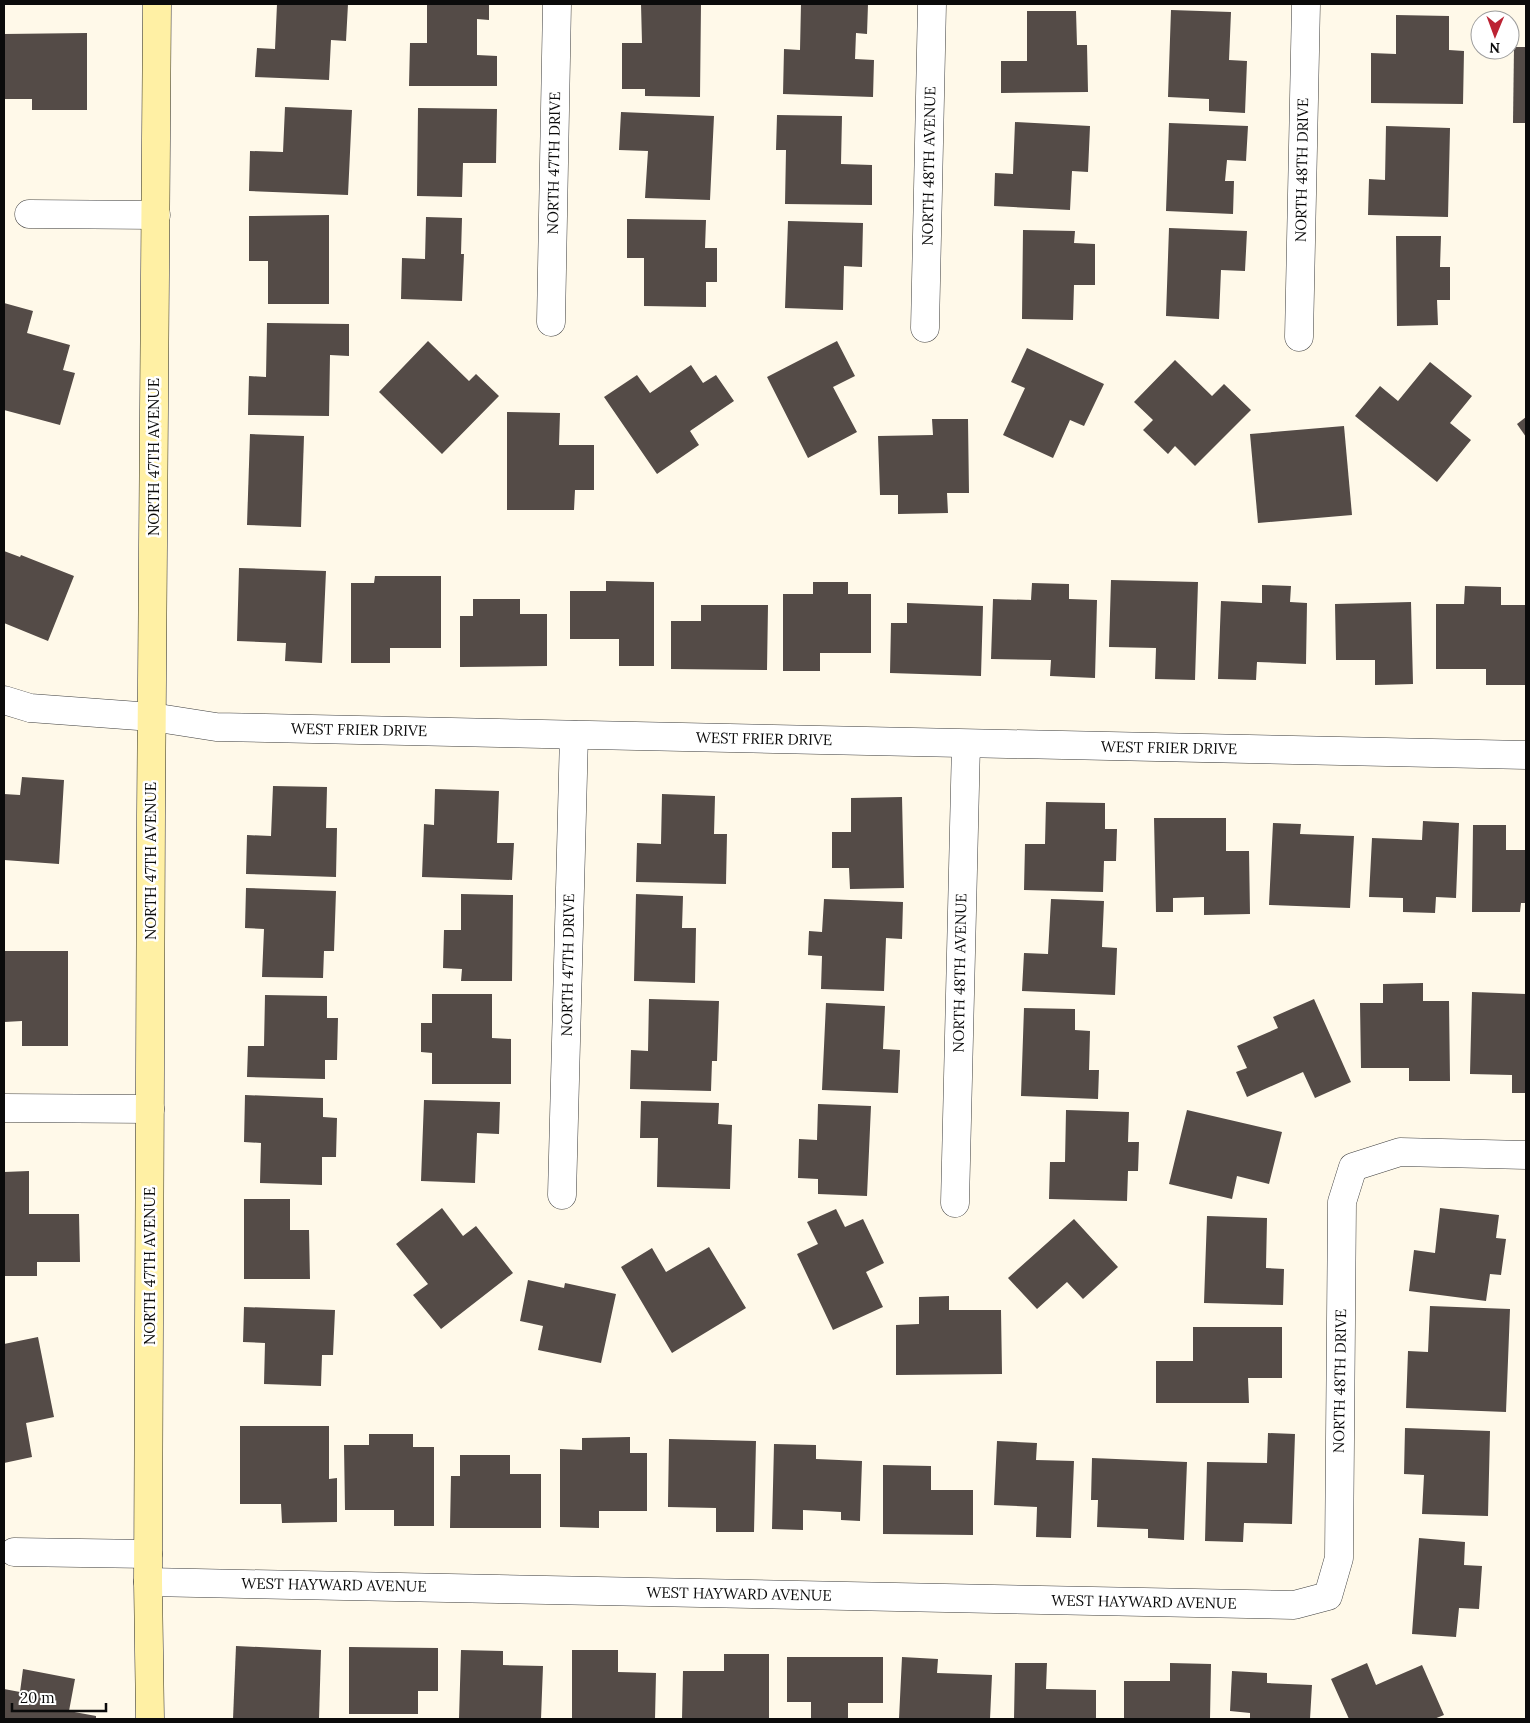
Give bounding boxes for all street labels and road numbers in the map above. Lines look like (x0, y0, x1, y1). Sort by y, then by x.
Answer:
street label: NORTH 48TH AVENUE (918, 86, 939, 246)
street label: NORTH 47TH DRIVE (543, 91, 564, 234)
street label: NORTH 48TH DRIVE (1291, 98, 1312, 242)
street label: NORTH 47TH AVENUE (144, 378, 163, 536)
street label: WEST FRIER DRIVE (291, 719, 427, 740)
street label: WEST FRIER DRIVE (696, 728, 832, 749)
street label: WEST FRIER DRIVE (1101, 737, 1237, 758)
street label: NORTH 47TH AVENUE (141, 782, 160, 940)
street label: NORTH 47TH DRIVE (557, 893, 578, 1036)
street label: NORTH 48TH AVENUE (949, 893, 970, 1053)
street label: NORTH 47TH AVENUE (140, 1187, 159, 1345)
street label: NORTH 48TH DRIVE (1329, 1309, 1350, 1453)
street label: WEST HAYWARD AVENUE (241, 1573, 427, 1596)
street label: WEST HAYWARD AVENUE (646, 1582, 832, 1605)
street label: WEST HAYWARD AVENUE (1051, 1590, 1237, 1613)

